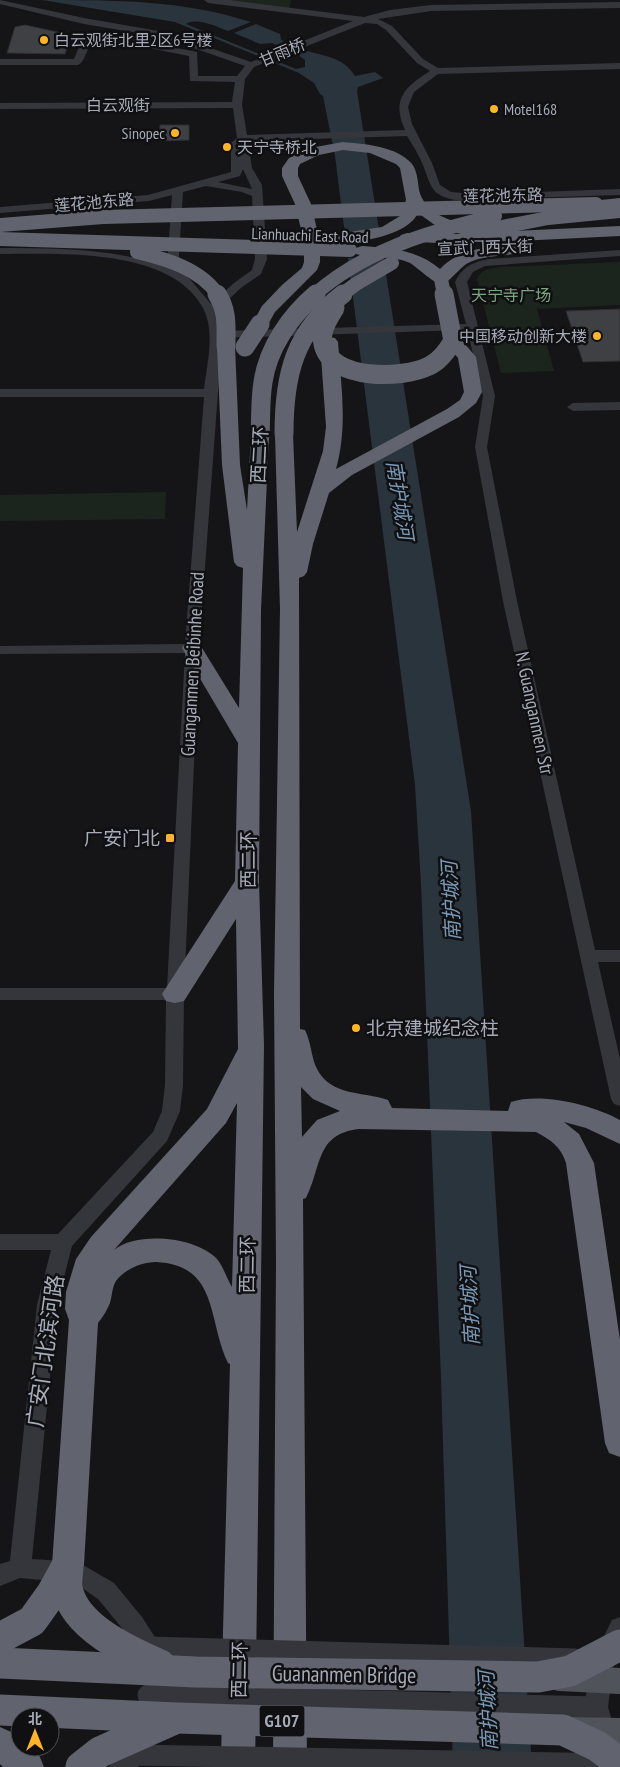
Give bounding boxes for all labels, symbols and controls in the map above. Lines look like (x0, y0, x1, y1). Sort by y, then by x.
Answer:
place label: 白云观街北里2区6号楼 (54, 30, 212, 50)
street label: 甘雨桥 (256, 33, 308, 71)
marker: 白云观街北里2区6号楼 (38, 34, 50, 46)
street label: 白云观街 (86, 95, 150, 115)
place label: Motel168 (504, 99, 557, 119)
marker: Motel168 (488, 103, 500, 115)
place label: Sinopec (122, 123, 165, 143)
marker: Sinopec (169, 127, 181, 139)
place label: 天宁寺桥北 (237, 137, 317, 157)
marker: 天宁寺桥北 (221, 141, 233, 153)
street label: 莲花池东路 (463, 184, 543, 206)
street label: 莲花池东路 (53, 189, 135, 215)
street label: Lianhuachi East Road (251, 223, 369, 247)
street label: 宣武门西大街 (437, 235, 533, 259)
park label: 天宁寺广场 (471, 285, 551, 305)
place label: 中国移动创新大楼 (459, 326, 587, 346)
marker: 中国移动创新大楼 (591, 330, 603, 342)
street label: 西二环 (246, 426, 272, 484)
water label: 南护城河 (381, 458, 420, 545)
street label: Guanganmen Beibinhe Road (175, 571, 209, 757)
street label: N. Guanganmen Str (510, 649, 560, 778)
place label: 广安门北 (84, 826, 160, 850)
street label: 西二环 (236, 831, 260, 889)
marker: 广安门北 (164, 832, 176, 844)
water label: 南护城河 (436, 856, 466, 942)
place label: 北京建城纪念柱 (366, 1016, 499, 1040)
marker: 北京建城纪念柱 (350, 1022, 362, 1034)
street label: 西二环 (235, 1236, 259, 1294)
water label: 南护城河 (455, 1261, 485, 1347)
street label: 广安门北滨河路 (20, 1273, 70, 1429)
street label: 西二环 (227, 1641, 251, 1699)
street label: Guananmen Bridge (272, 1659, 416, 1689)
water label: 南护城河 (473, 1666, 503, 1752)
road number: G107 (260, 1705, 304, 1736)
north arrow (10, 1707, 60, 1757)
text: 北 (28, 1710, 42, 1728)

